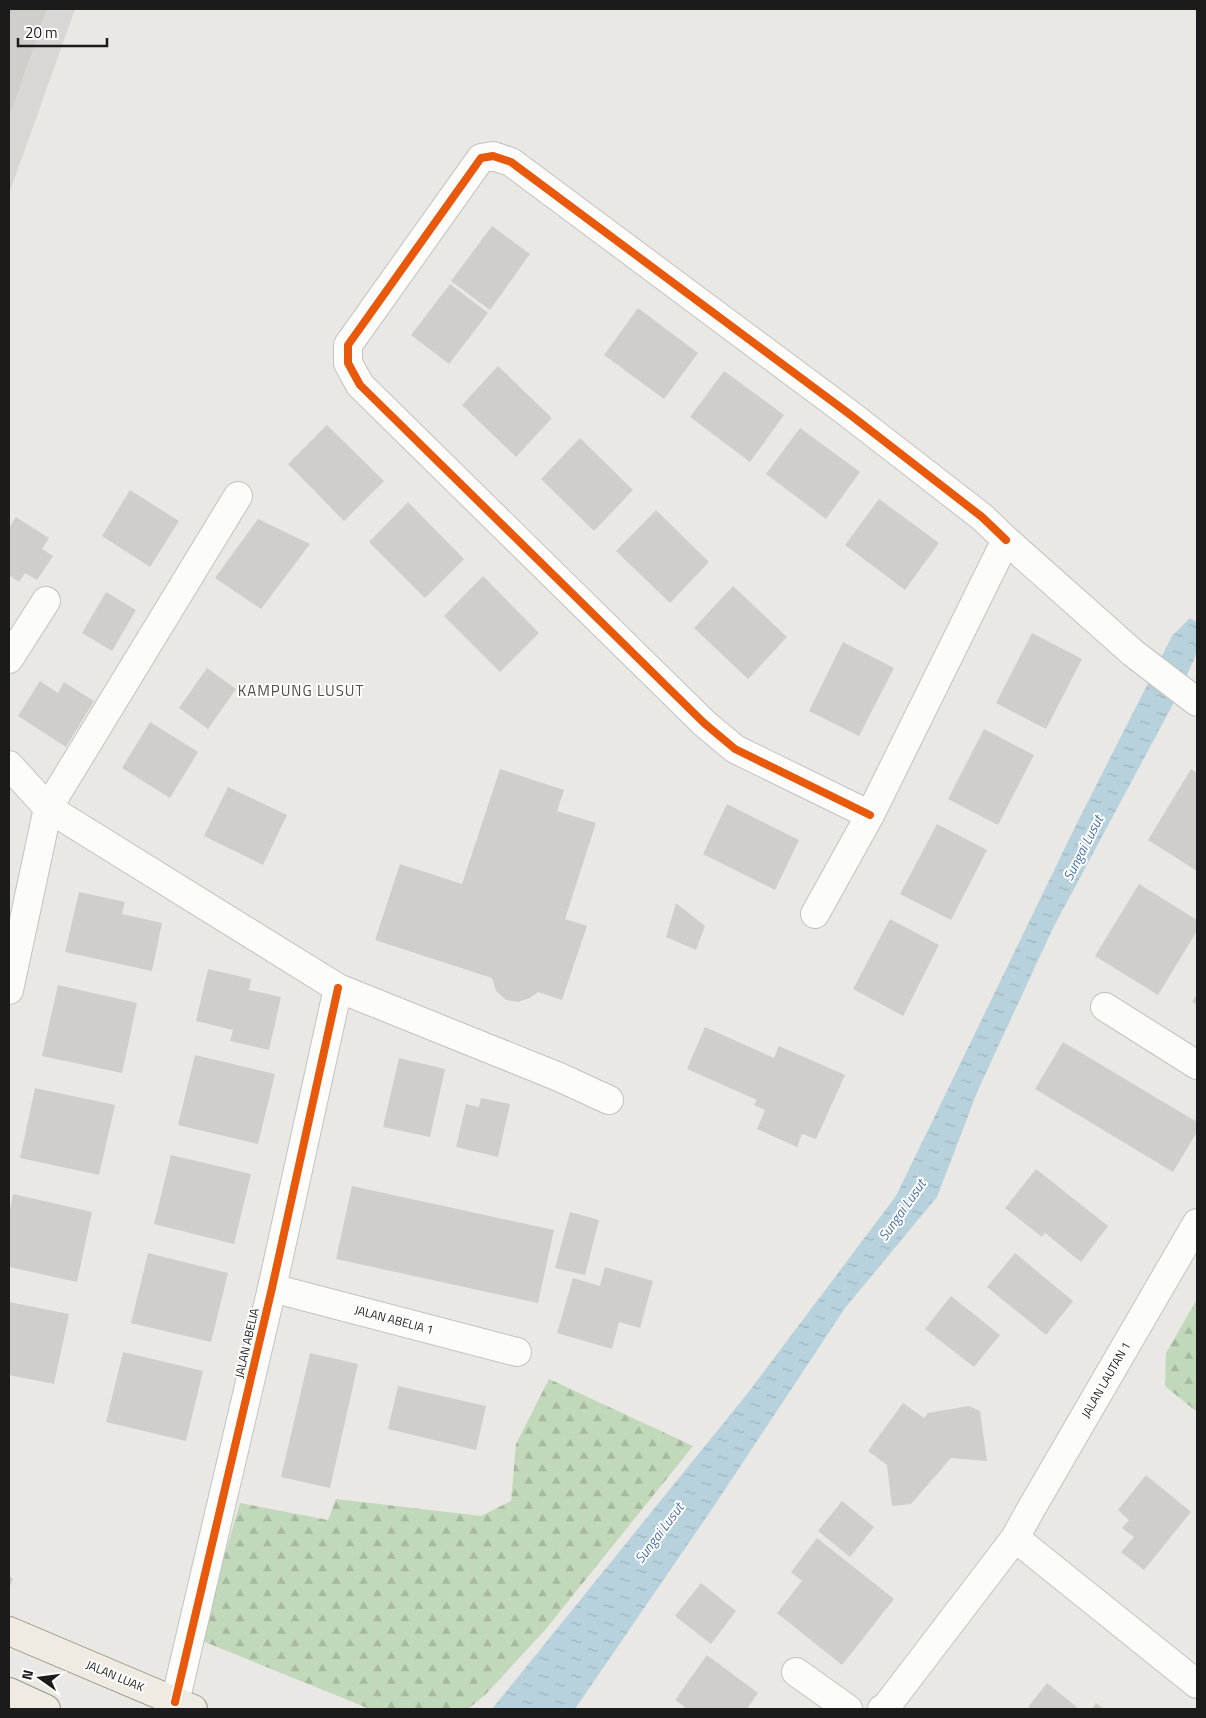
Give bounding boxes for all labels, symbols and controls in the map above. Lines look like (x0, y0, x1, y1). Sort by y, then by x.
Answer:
scale bar (18, 15, 106, 47)
text: 20 m (25, 21, 58, 44)
district label: KAMPUNG LUSUT (238, 679, 364, 702)
water label: Sungai Lusut (1057, 810, 1109, 884)
water label: Sungai Lusut (873, 1173, 931, 1245)
street label: JALAN ABELIA 1 (353, 1300, 436, 1339)
street label: JALAN ABELIA (229, 1306, 264, 1380)
street label: JALAN LAUTAN 1 (1076, 1338, 1135, 1421)
water label: Sungai Lusut (629, 1497, 689, 1567)
north arrow (15, 1653, 65, 1703)
street label: JALAN LUAK (83, 1655, 147, 1696)
text: N (16, 1667, 38, 1682)

